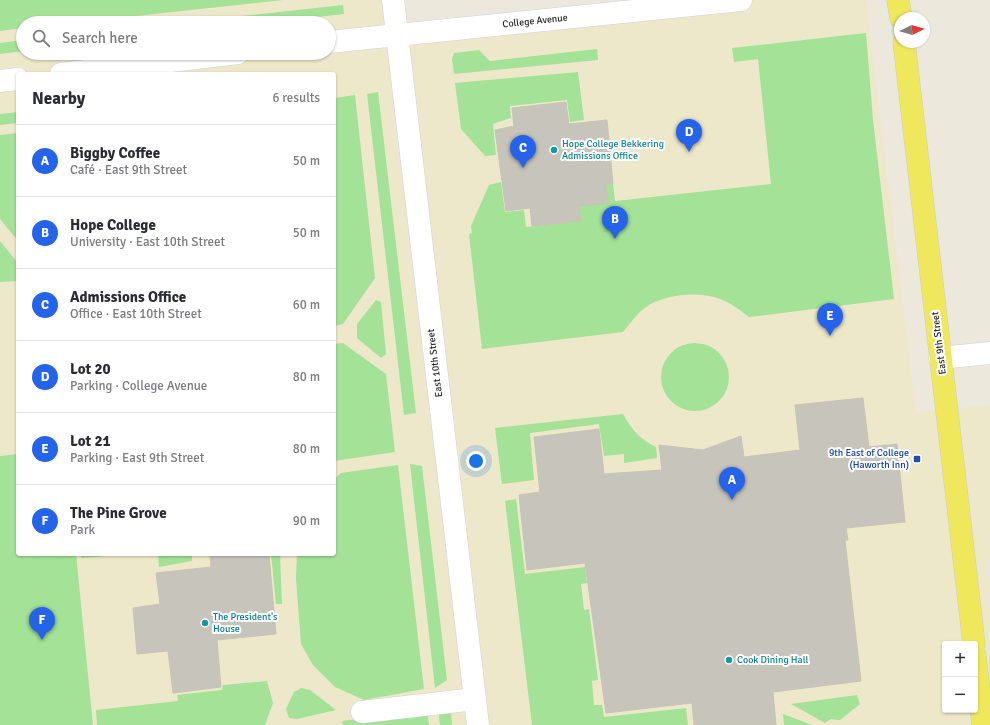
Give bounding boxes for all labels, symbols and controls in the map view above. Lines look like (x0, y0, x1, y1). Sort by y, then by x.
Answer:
street label: College Avenue (502, 12, 568, 30)
north arrow (894, 12, 930, 48)
search box (16, 16, 336, 60)
icon: search (30, 27, 52, 49)
text: Search here (62, 29, 138, 47)
text: Nearby (32, 88, 85, 109)
text: 6 results (272, 90, 320, 106)
pin: D (676, 119, 702, 152)
pin: C (510, 135, 536, 168)
place label: Hope College Bekkering Admissions Office (562, 138, 664, 162)
text: Biggby Coffee (70, 144, 160, 162)
marker: Hope College Bekkering Admissions Office (549, 145, 559, 155)
text: A (41, 153, 49, 169)
text: 50 m (293, 153, 320, 169)
text: Café · East 9th Street (70, 162, 187, 178)
pin: B (602, 206, 628, 239)
text: Hope College (70, 216, 156, 234)
text: B (41, 225, 49, 241)
text: 50 m (293, 225, 320, 241)
text: University · East 10th Street (70, 234, 225, 250)
text: Admissions Office (70, 288, 186, 306)
text: C (41, 297, 49, 313)
text: 60 m (293, 297, 320, 313)
pin: E (817, 303, 843, 336)
text: Office · East 10th Street (70, 306, 202, 322)
street label: East 9th Street (929, 310, 949, 375)
street label: East 10th Street (425, 328, 445, 398)
text: Lot 20 (70, 360, 111, 378)
text: D (41, 369, 49, 385)
text: 80 m (293, 369, 320, 385)
text: Parking · College Avenue (70, 378, 207, 394)
text: Lot 21 (70, 432, 111, 450)
text: E (41, 441, 49, 457)
text: 80 m (293, 441, 320, 457)
place label: 9th East of College (Haworth Inn) (829, 447, 909, 471)
text: Parking · East 9th Street (70, 450, 204, 466)
your location (466, 451, 486, 471)
marker: 9th East of College (Haworth Inn) (912, 454, 922, 464)
pin: A (719, 467, 745, 500)
text: The Pine Grove (70, 504, 167, 522)
text: F (42, 513, 48, 529)
text: 90 m (293, 513, 320, 529)
text: Park (70, 522, 95, 538)
pin: F (29, 607, 55, 640)
place label: The President's House (213, 611, 278, 635)
marker: The President's House (200, 618, 210, 628)
map controls (942, 641, 978, 713)
button: + (942, 641, 978, 677)
place label: Cook Dining Hall (737, 654, 809, 666)
marker: Cook Dining Hall (724, 655, 734, 665)
button: − (942, 677, 978, 713)

